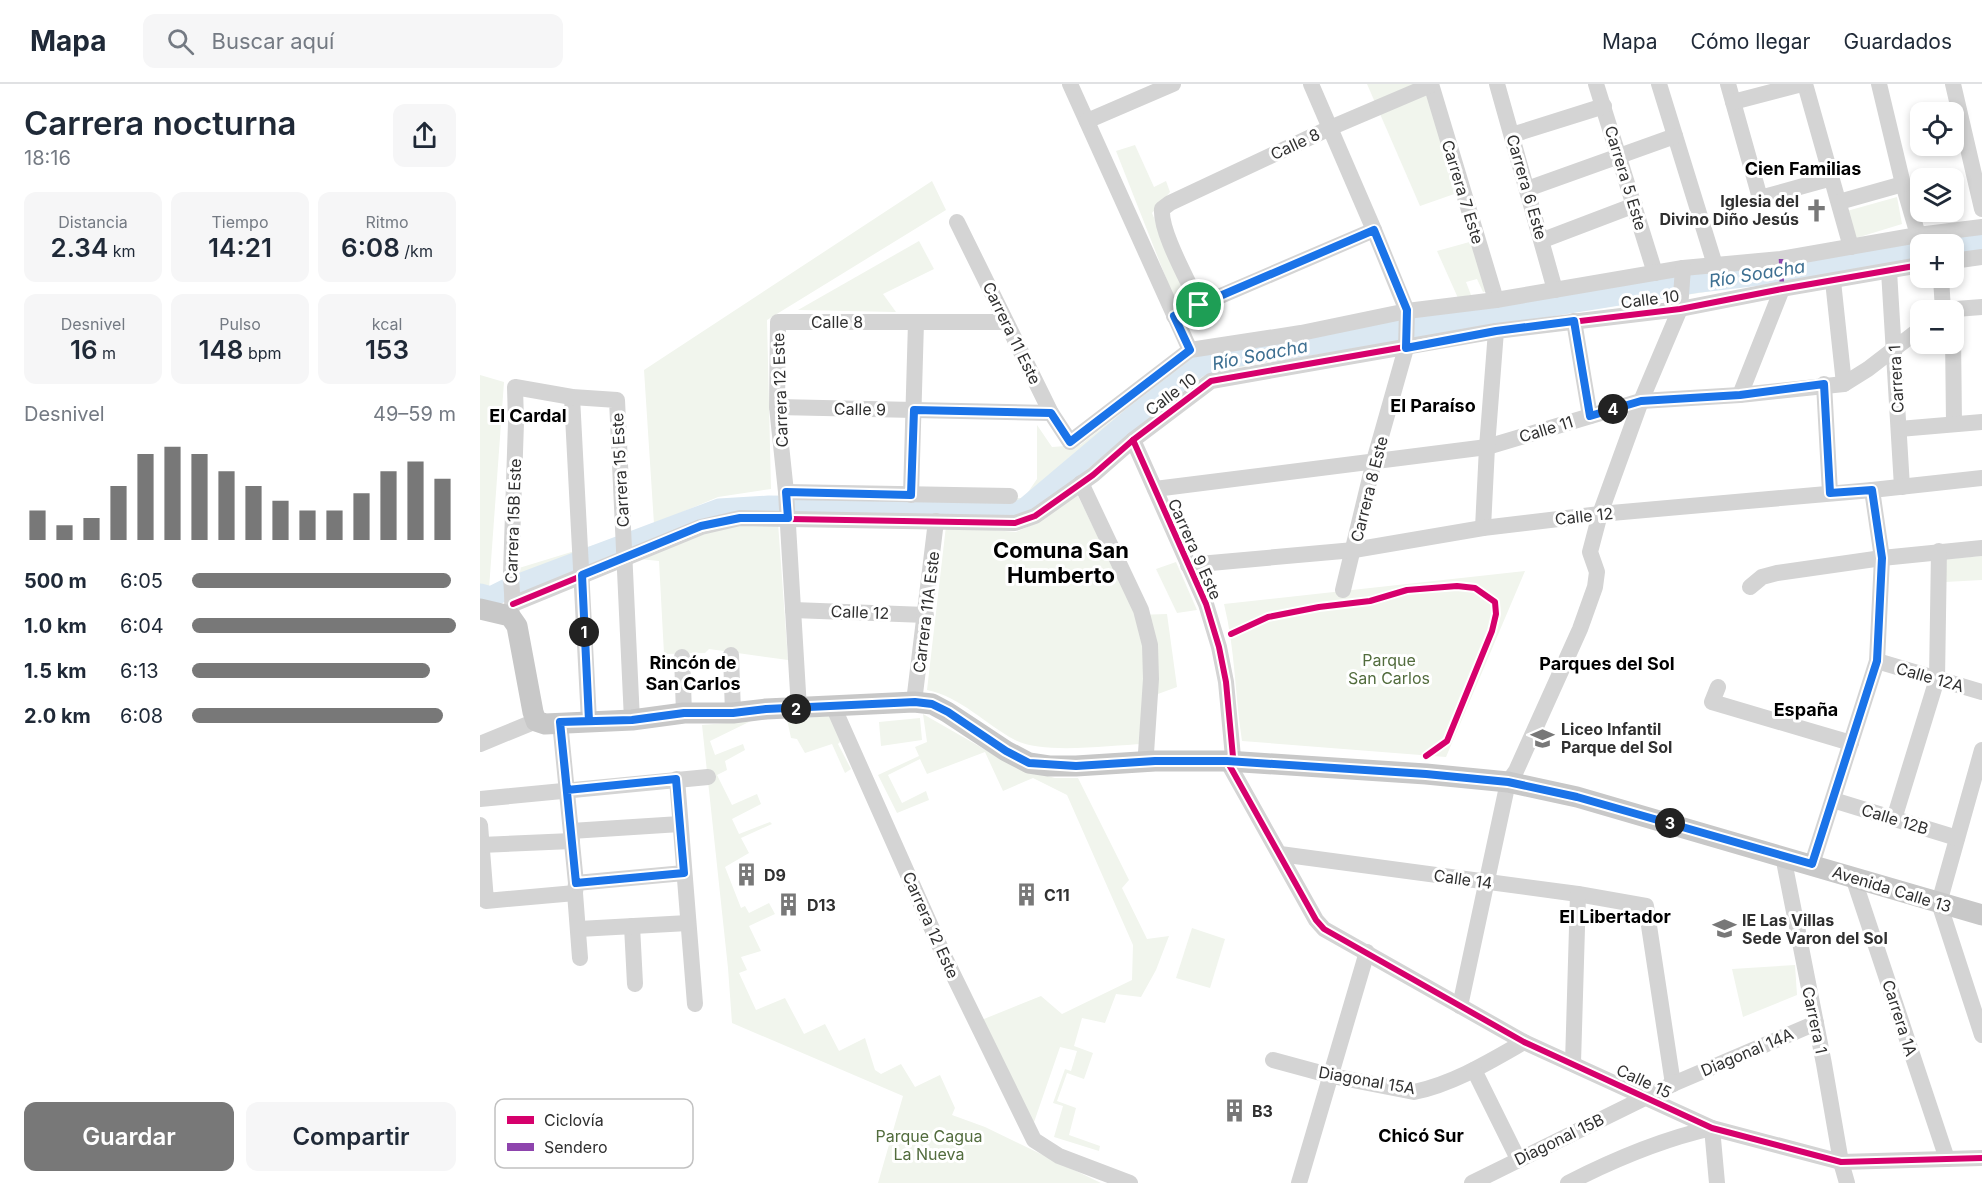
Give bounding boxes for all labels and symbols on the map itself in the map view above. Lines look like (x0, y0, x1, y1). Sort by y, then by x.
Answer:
street label: Carrera 5 Este (1601, 123, 1651, 233)
street label: Calle 8 (1267, 124, 1323, 164)
street label: Carrera 6 Este (1502, 132, 1552, 242)
street label: Carrera 7 Este (1438, 138, 1488, 246)
district label: Cien Familias (1745, 158, 1861, 179)
place label: Iglesia del Divino Diño Jesús (1659, 191, 1799, 229)
church icon: Iglesia del Divino Diño Jesús (1804, 197, 1830, 223)
water label: Río Soacha (1707, 256, 1807, 291)
street label: Carrera 11 Este (979, 278, 1045, 388)
pin (1173, 279, 1224, 330)
street label: Calle 10 (1620, 285, 1680, 313)
street label: Calle 8 (811, 312, 863, 332)
street label: Carrera 12 Este (768, 332, 792, 448)
water label: Río Soacha (1210, 335, 1310, 374)
street label: Carrera 1 (1884, 344, 1908, 414)
street label: Calle 10 (1141, 368, 1201, 420)
pin: 4 (1598, 394, 1628, 424)
district label: El Paraíso (1390, 395, 1476, 416)
street label: Calle 9 (834, 399, 886, 419)
district label: El Cardal (489, 405, 567, 426)
street label: Calle 11 (1517, 411, 1575, 447)
street label: Carrera 15 Este (607, 412, 633, 528)
street label: Carrera 8 Este (1346, 434, 1392, 544)
street label: Carrera 15B Este (501, 458, 525, 584)
street label: Carrera 9 Este (1164, 495, 1226, 603)
street label: Calle 12 (1554, 503, 1614, 529)
district label: Comuna San Humberto (993, 537, 1129, 588)
street label: Carrera 11A Este (909, 550, 943, 674)
street label: Calle 12 (830, 601, 890, 623)
pin: 1 (569, 617, 599, 647)
park label: Parque San Carlos (1348, 650, 1430, 688)
district label: Rincón de San Carlos (645, 652, 741, 694)
district label: Parques del Sol (1539, 653, 1675, 674)
street label: Calle 12A (1894, 658, 1966, 696)
pin: 2 (781, 694, 811, 724)
district label: España (1774, 699, 1838, 720)
place label: Liceo Infantil Parque del Sol (1561, 719, 1672, 757)
school or university icon: Liceo Infantil Parque del Sol (1530, 725, 1556, 751)
street label: Calle 12B (1859, 799, 1931, 839)
pin: 3 (1655, 808, 1685, 838)
street label: Avenida Calle 13 (1830, 861, 1954, 917)
building icon: D9 (733, 862, 759, 888)
place label: D9 (764, 865, 786, 885)
street label: Calle 14 (1432, 865, 1494, 893)
street label: Carrera 12 Este (899, 869, 963, 981)
building icon: C11 (1013, 882, 1039, 908)
place label: C11 (1044, 885, 1070, 905)
building icon: D13 (776, 892, 802, 918)
place label: D13 (807, 895, 836, 915)
district label: El Libertador (1559, 906, 1671, 927)
place label: IE Las Villas Sede Varon del Sol (1742, 910, 1888, 948)
school or university icon: IE Las Villas Sede Varon del Sol (1711, 916, 1737, 942)
street label: Carrera 1A (1878, 977, 1922, 1059)
street label: Carrera 1 (1798, 985, 1832, 1055)
street label: Diagonal 14A (1698, 1024, 1796, 1080)
street label: Calle 15 (1613, 1060, 1675, 1102)
street label: Diagonal 15A (1317, 1062, 1417, 1098)
building icon: B3 (1221, 1098, 1247, 1124)
legend (495, 1099, 693, 1168)
place label: B3 (1252, 1101, 1273, 1121)
street label: Diagonal 15B (1511, 1109, 1607, 1169)
text: Ciclovía (544, 1110, 604, 1130)
district label: Chicó Sur (1378, 1125, 1464, 1146)
park label: Parque Cagua La Nueva (876, 1126, 982, 1164)
text: Sendero (544, 1137, 608, 1157)

